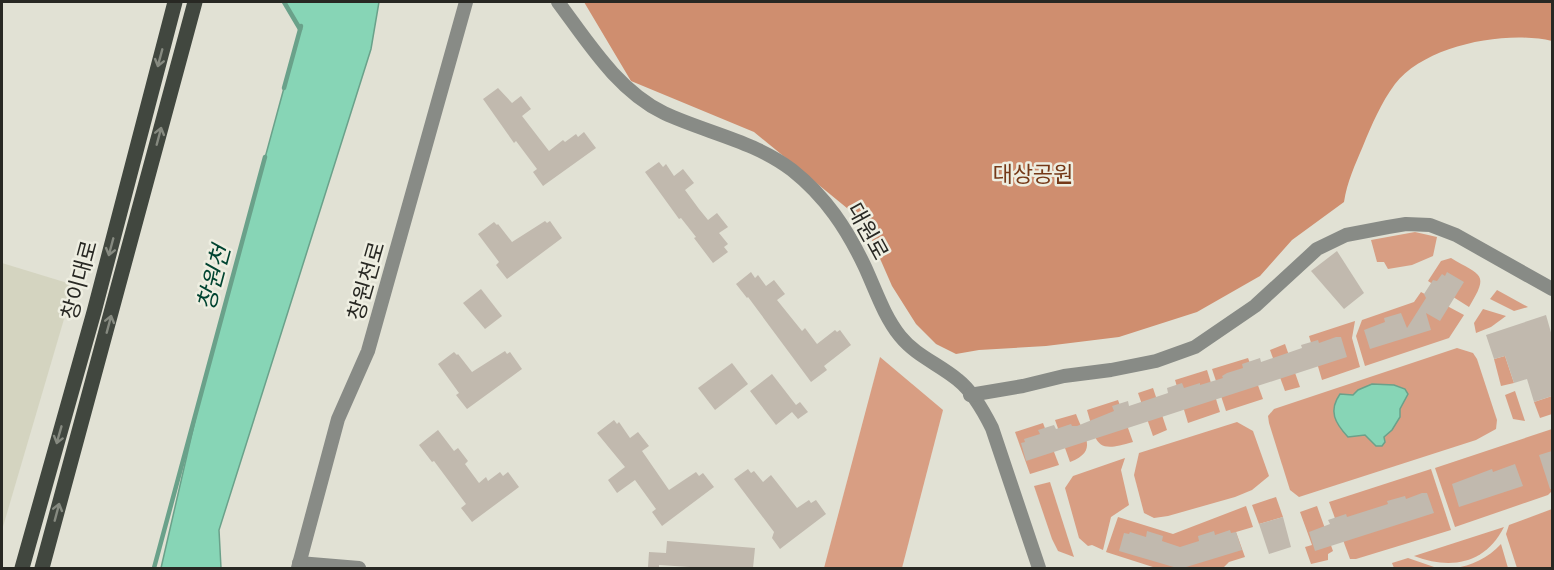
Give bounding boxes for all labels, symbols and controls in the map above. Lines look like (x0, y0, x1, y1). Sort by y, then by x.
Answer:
one-way arrow (154, 48, 166, 67)
one-way arrow (154, 126, 165, 145)
park label: 대상공원 (993, 161, 1073, 188)
street label: 대원로 (841, 198, 894, 264)
one-way arrow (104, 237, 116, 256)
street label: 창이대로 (56, 238, 103, 323)
water label: 창원천 (191, 239, 238, 314)
street label: 창원천로 (342, 239, 391, 324)
one-way arrow (103, 315, 115, 334)
one-way arrow (53, 425, 65, 444)
one-way arrow (52, 503, 63, 522)

